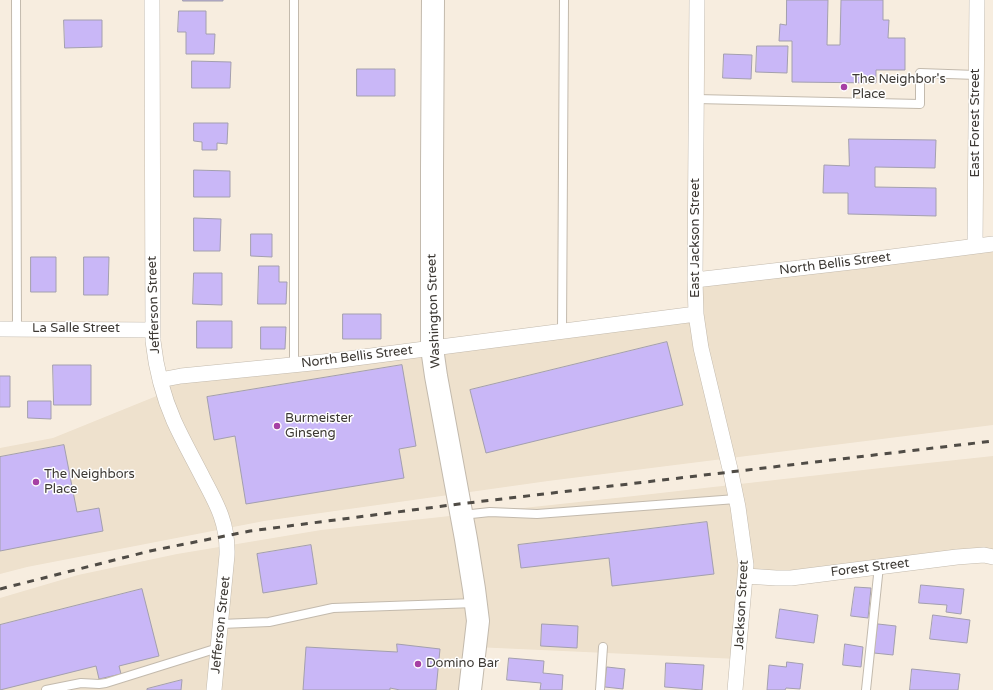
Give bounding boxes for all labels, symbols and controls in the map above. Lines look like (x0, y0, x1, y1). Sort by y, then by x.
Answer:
street label: East Forest Street (968, 68, 984, 178)
place label: The Neighbor's Place (852, 72, 946, 103)
marker: The Neighbor's Place (839, 82, 849, 92)
street label: East Jackson Street (688, 178, 704, 298)
street label: North Bellis Street (778, 249, 892, 279)
street label: Washington Street (424, 253, 444, 369)
street label: Jefferson Street (144, 256, 164, 354)
street label: La Salle Street (32, 321, 120, 337)
street label: North Bellis Street (300, 342, 414, 372)
place label: Burmeister Ginseng (285, 411, 353, 442)
marker: Burmeister Ginseng (272, 421, 282, 431)
place label: The Neighbors Place (44, 467, 135, 498)
marker: The Neighbors Place (31, 477, 41, 487)
street label: Forest Street (830, 555, 910, 581)
street label: Jackson Street (732, 560, 752, 650)
street label: Jefferson Street (208, 575, 234, 675)
place label: Domino Bar (426, 656, 499, 672)
marker: Domino Bar (413, 659, 423, 669)

